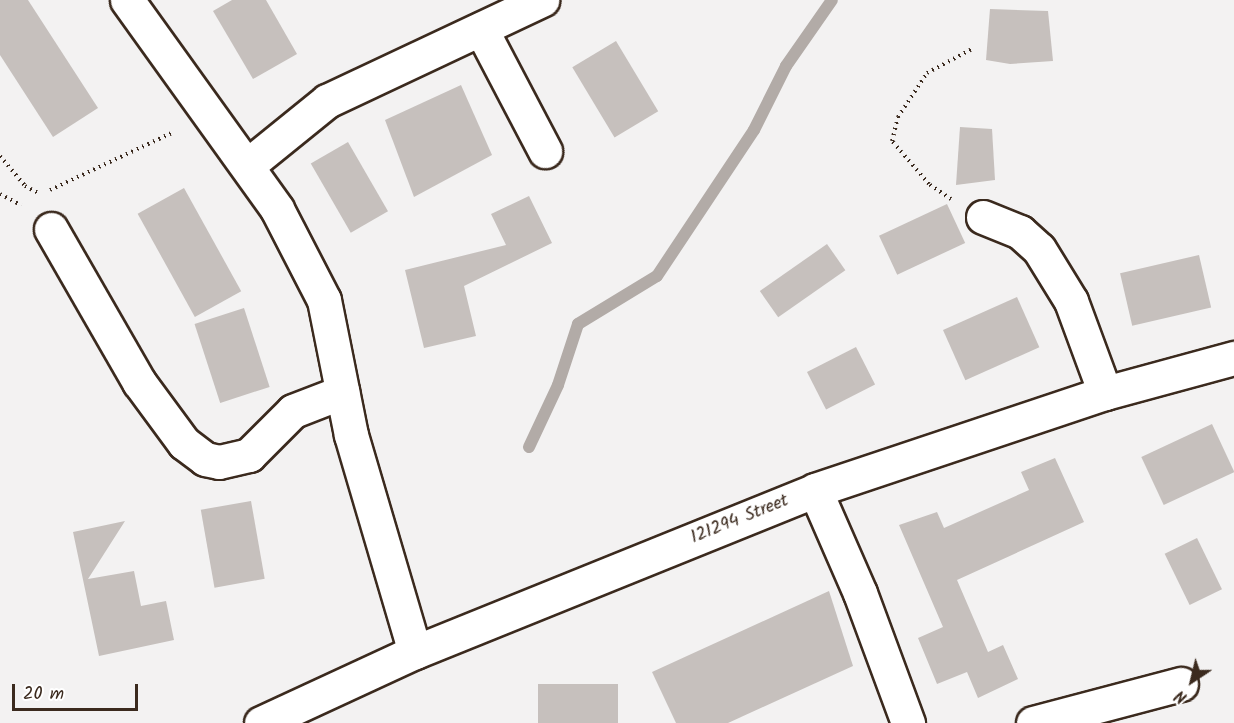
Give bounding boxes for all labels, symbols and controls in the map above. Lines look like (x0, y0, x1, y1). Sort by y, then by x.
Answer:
street label: 121294 Street (688, 491, 792, 549)
north arrow (1162, 651, 1222, 711)
scale bar (15, 672, 141, 710)
text: 20 m (23, 680, 64, 709)
text: N (1170, 683, 1193, 709)

